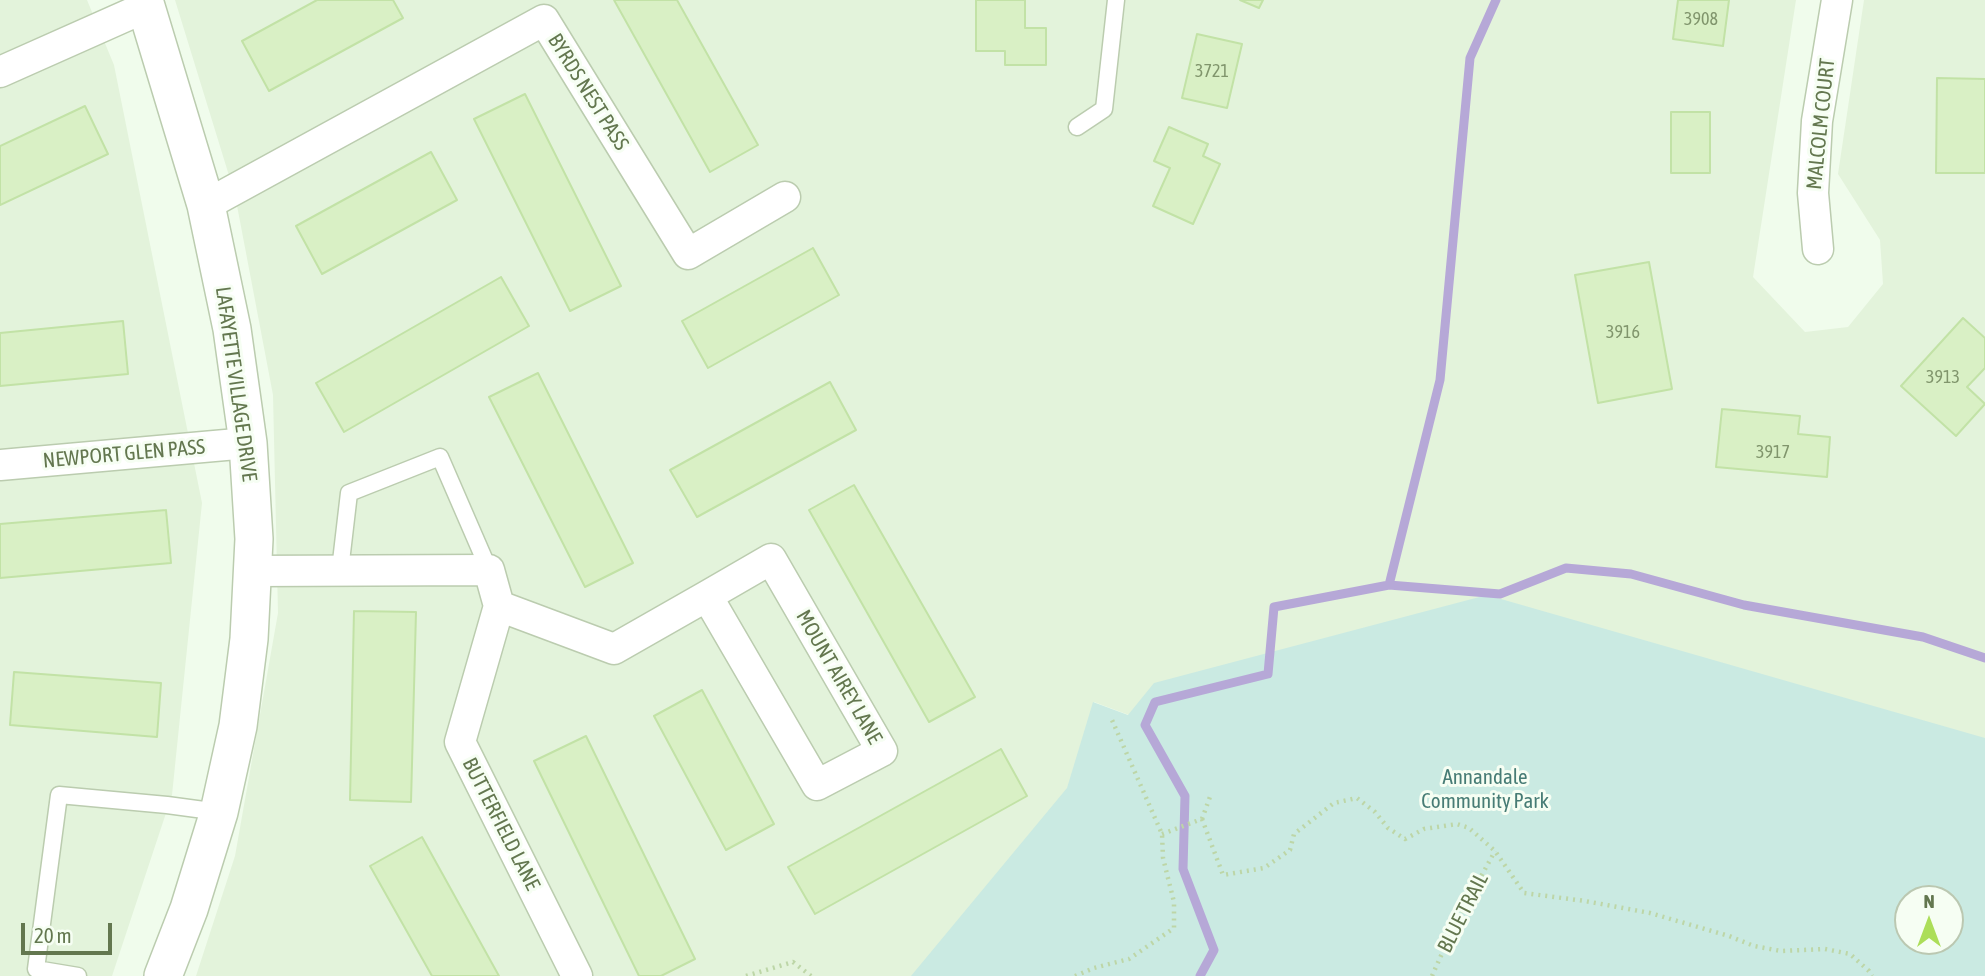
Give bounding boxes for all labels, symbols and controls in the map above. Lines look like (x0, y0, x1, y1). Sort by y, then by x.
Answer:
house number: 3908 (1684, 8, 1718, 30)
street label: BYRDS NEST PASS (542, 29, 634, 155)
street label: MALCOLM COURT (1802, 57, 1840, 191)
house number: 3721 (1195, 60, 1229, 82)
street label: LAFAYETTE VILLAGE DRIVE (210, 285, 262, 483)
house number: 3916 (1606, 321, 1640, 343)
house number: 3913 (1926, 366, 1960, 388)
street label: NEWPORT GLEN PASS (42, 434, 206, 474)
house number: 3917 (1756, 441, 1790, 463)
street label: MOUNT AIREY LANE (791, 606, 887, 748)
street label: BUTTERFIELD LANE (457, 753, 545, 895)
park label: Annandale Community Park (1421, 764, 1549, 814)
street label: BLUE TRAIL (1432, 869, 1494, 957)
north arrow (1894, 885, 1964, 955)
text: N (1923, 890, 1935, 912)
scale bar (24, 909, 116, 953)
text: 20 m (34, 923, 72, 947)

